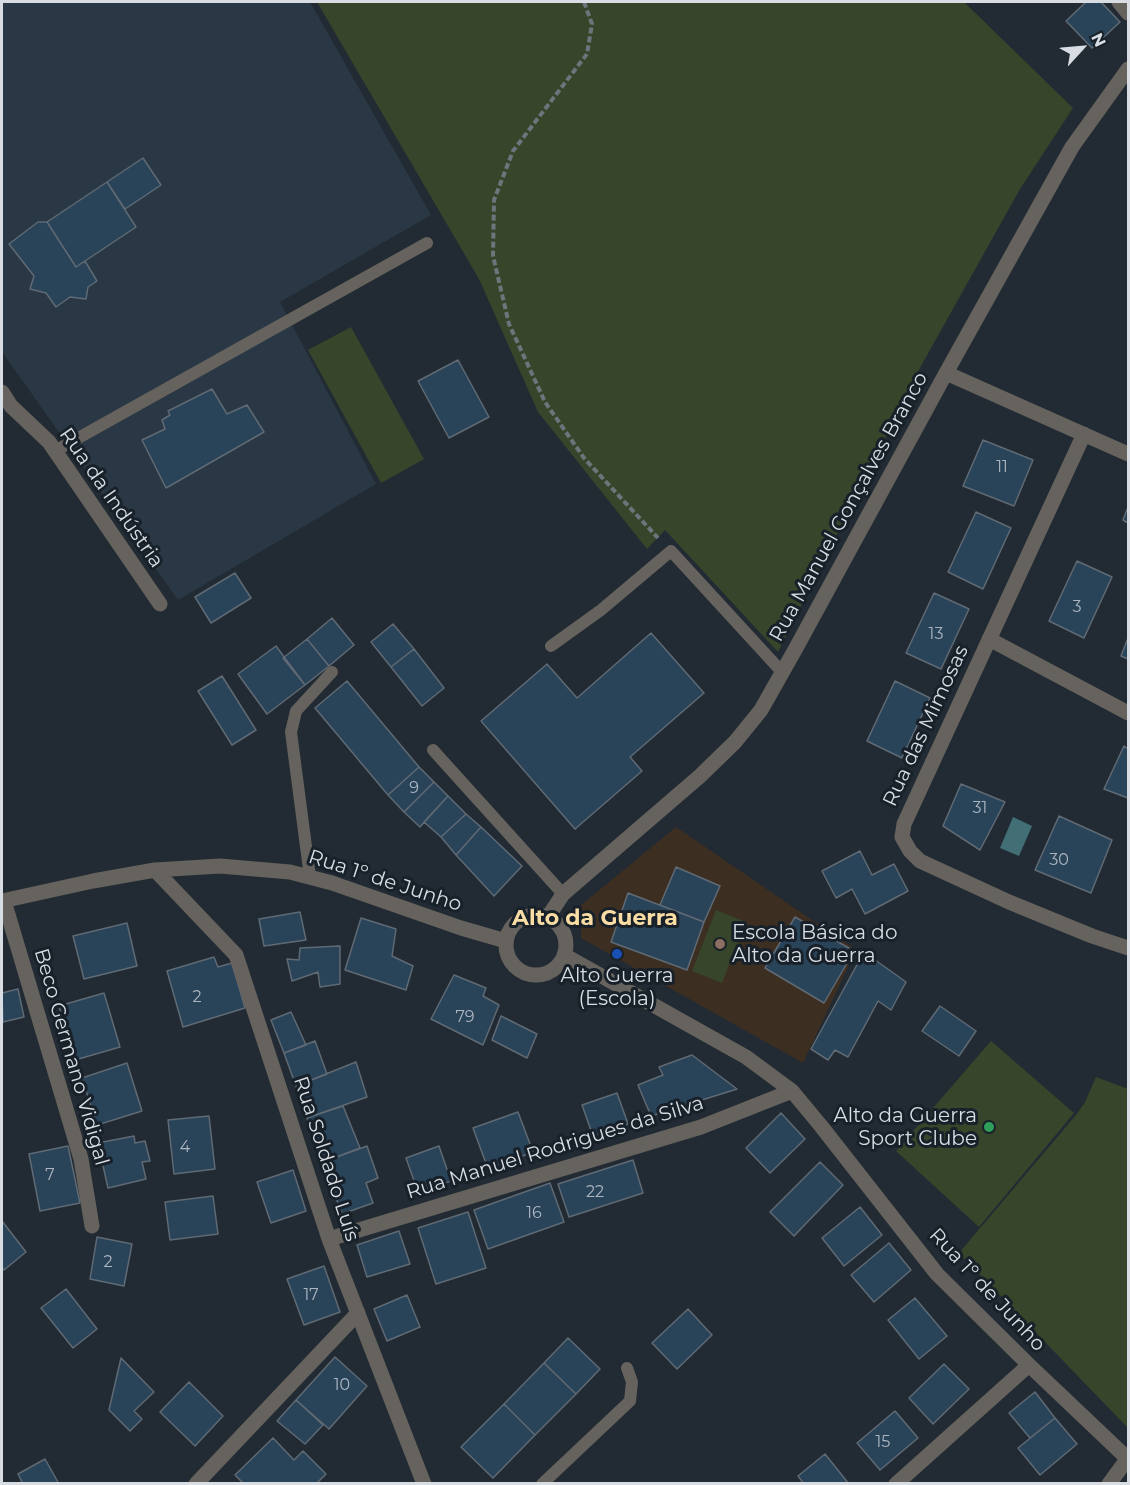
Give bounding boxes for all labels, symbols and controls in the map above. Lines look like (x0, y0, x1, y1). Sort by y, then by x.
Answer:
north arrow (1052, 18, 1112, 78)
text: N (1087, 30, 1110, 50)
street label: Rua Manuel Gonçalves Branco (765, 368, 933, 646)
street label: Rua da Indústria (54, 424, 168, 572)
house number: 11 (996, 457, 1008, 477)
house number: 3 (1072, 597, 1082, 617)
house number: 13 (929, 624, 943, 644)
street label: Rua das Mimosas (878, 642, 974, 810)
house number: 9 (409, 778, 419, 798)
house number: 31 (973, 798, 987, 818)
street label: Rua 1º de Junho (305, 845, 465, 917)
house number: 30 (1049, 850, 1069, 870)
district label: Alto da Guerra (512, 906, 678, 932)
place label: Escola Básica do Alto da Guerra (732, 921, 897, 968)
marker: Escola Básica do Alto da Guerra (713, 937, 727, 951)
street label: Beco Germano Vidigal (29, 946, 113, 1168)
marker: Alto Guerra (Escola) (610, 947, 624, 961)
place label: Alto Guerra (Escola) (561, 964, 673, 1011)
house number: 2 (192, 987, 202, 1007)
house number: 79 (455, 1007, 475, 1027)
street label: Rua Soldado Luís (288, 1073, 364, 1245)
street label: Rua Manuel Rodrigues da Silva (404, 1091, 706, 1205)
place label: Alto da Guerra Sport Clube (833, 1104, 977, 1151)
marker: Alto da Guerra Sport Clube (982, 1120, 996, 1134)
house number: 4 (180, 1137, 190, 1157)
house number: 7 (45, 1165, 55, 1185)
house number: 22 (586, 1182, 604, 1202)
house number: 16 (526, 1203, 542, 1223)
street label: Rua 1º de Junho (924, 1223, 1050, 1357)
house number: 2 (103, 1252, 113, 1272)
house number: 17 (303, 1285, 319, 1305)
house number: 10 (334, 1375, 350, 1395)
house number: 15 (876, 1432, 890, 1452)

